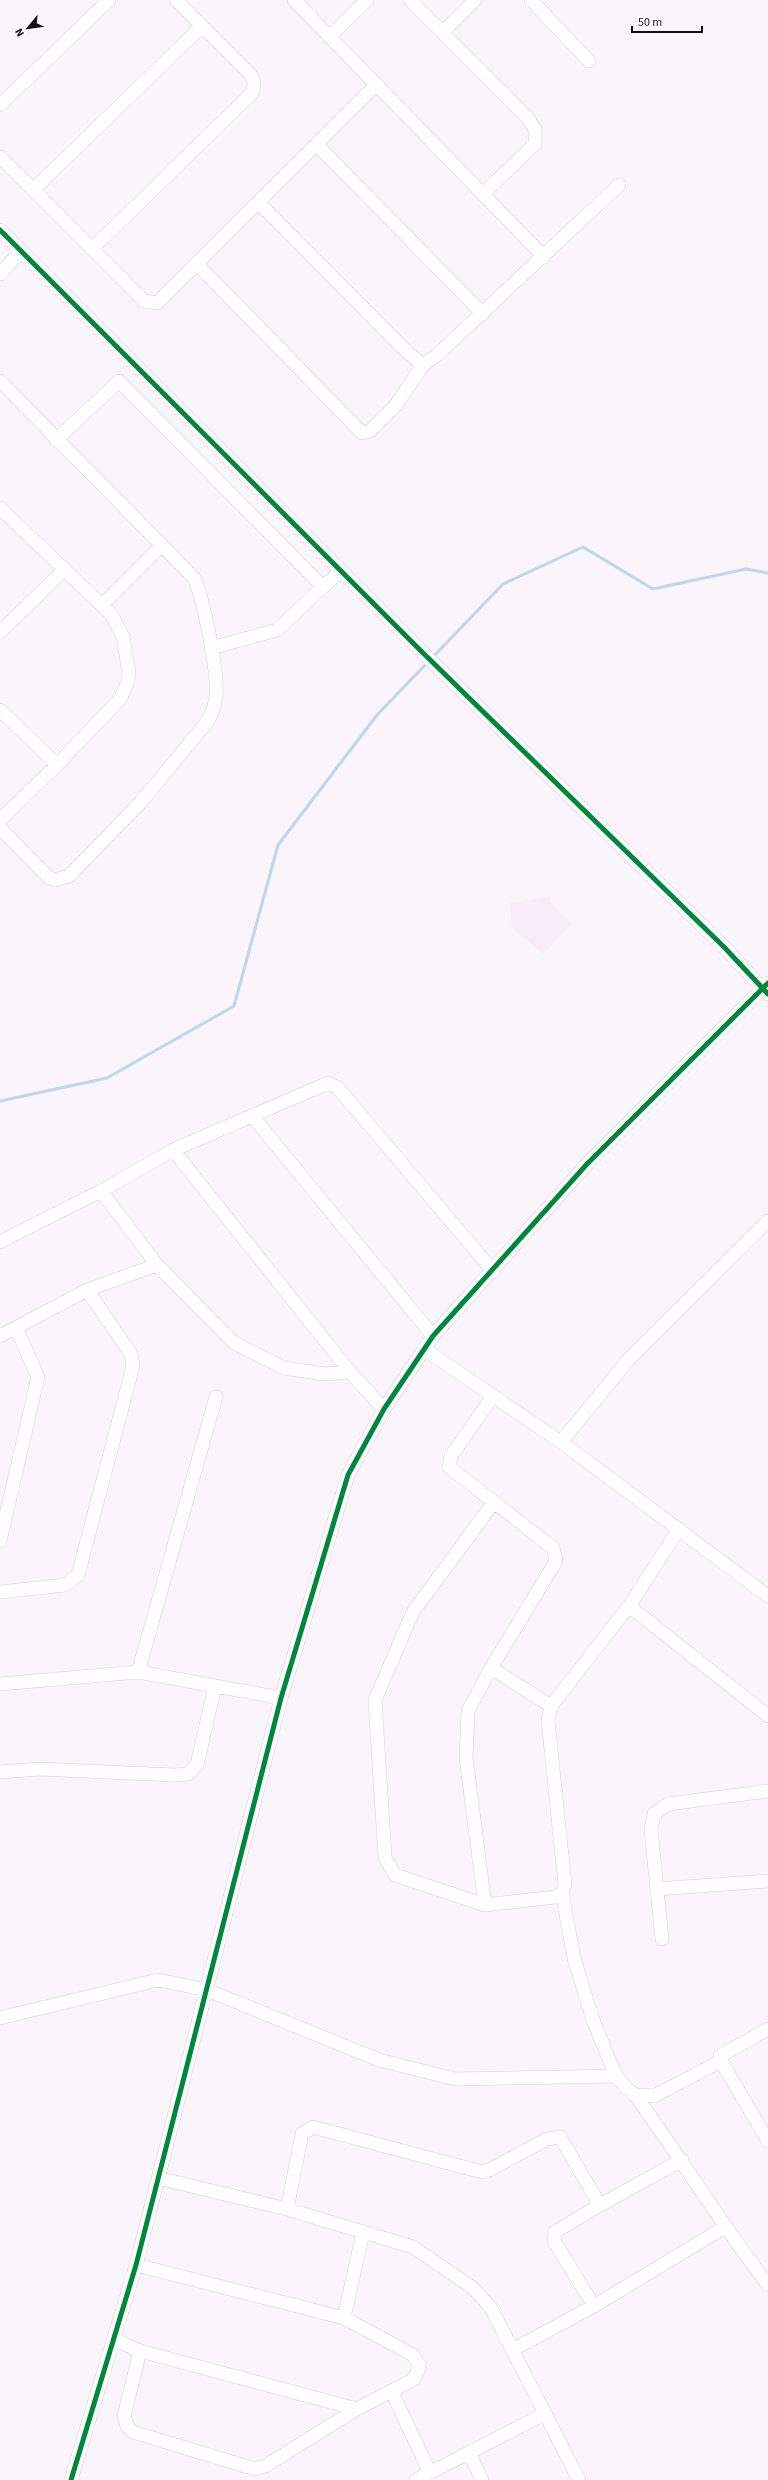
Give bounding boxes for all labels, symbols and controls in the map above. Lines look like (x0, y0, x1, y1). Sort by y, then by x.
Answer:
north arrow (8, 8, 48, 48)
scale bar (632, 8, 702, 34)
text: 50 m (638, 14, 662, 31)
text: N (11, 26, 28, 39)

